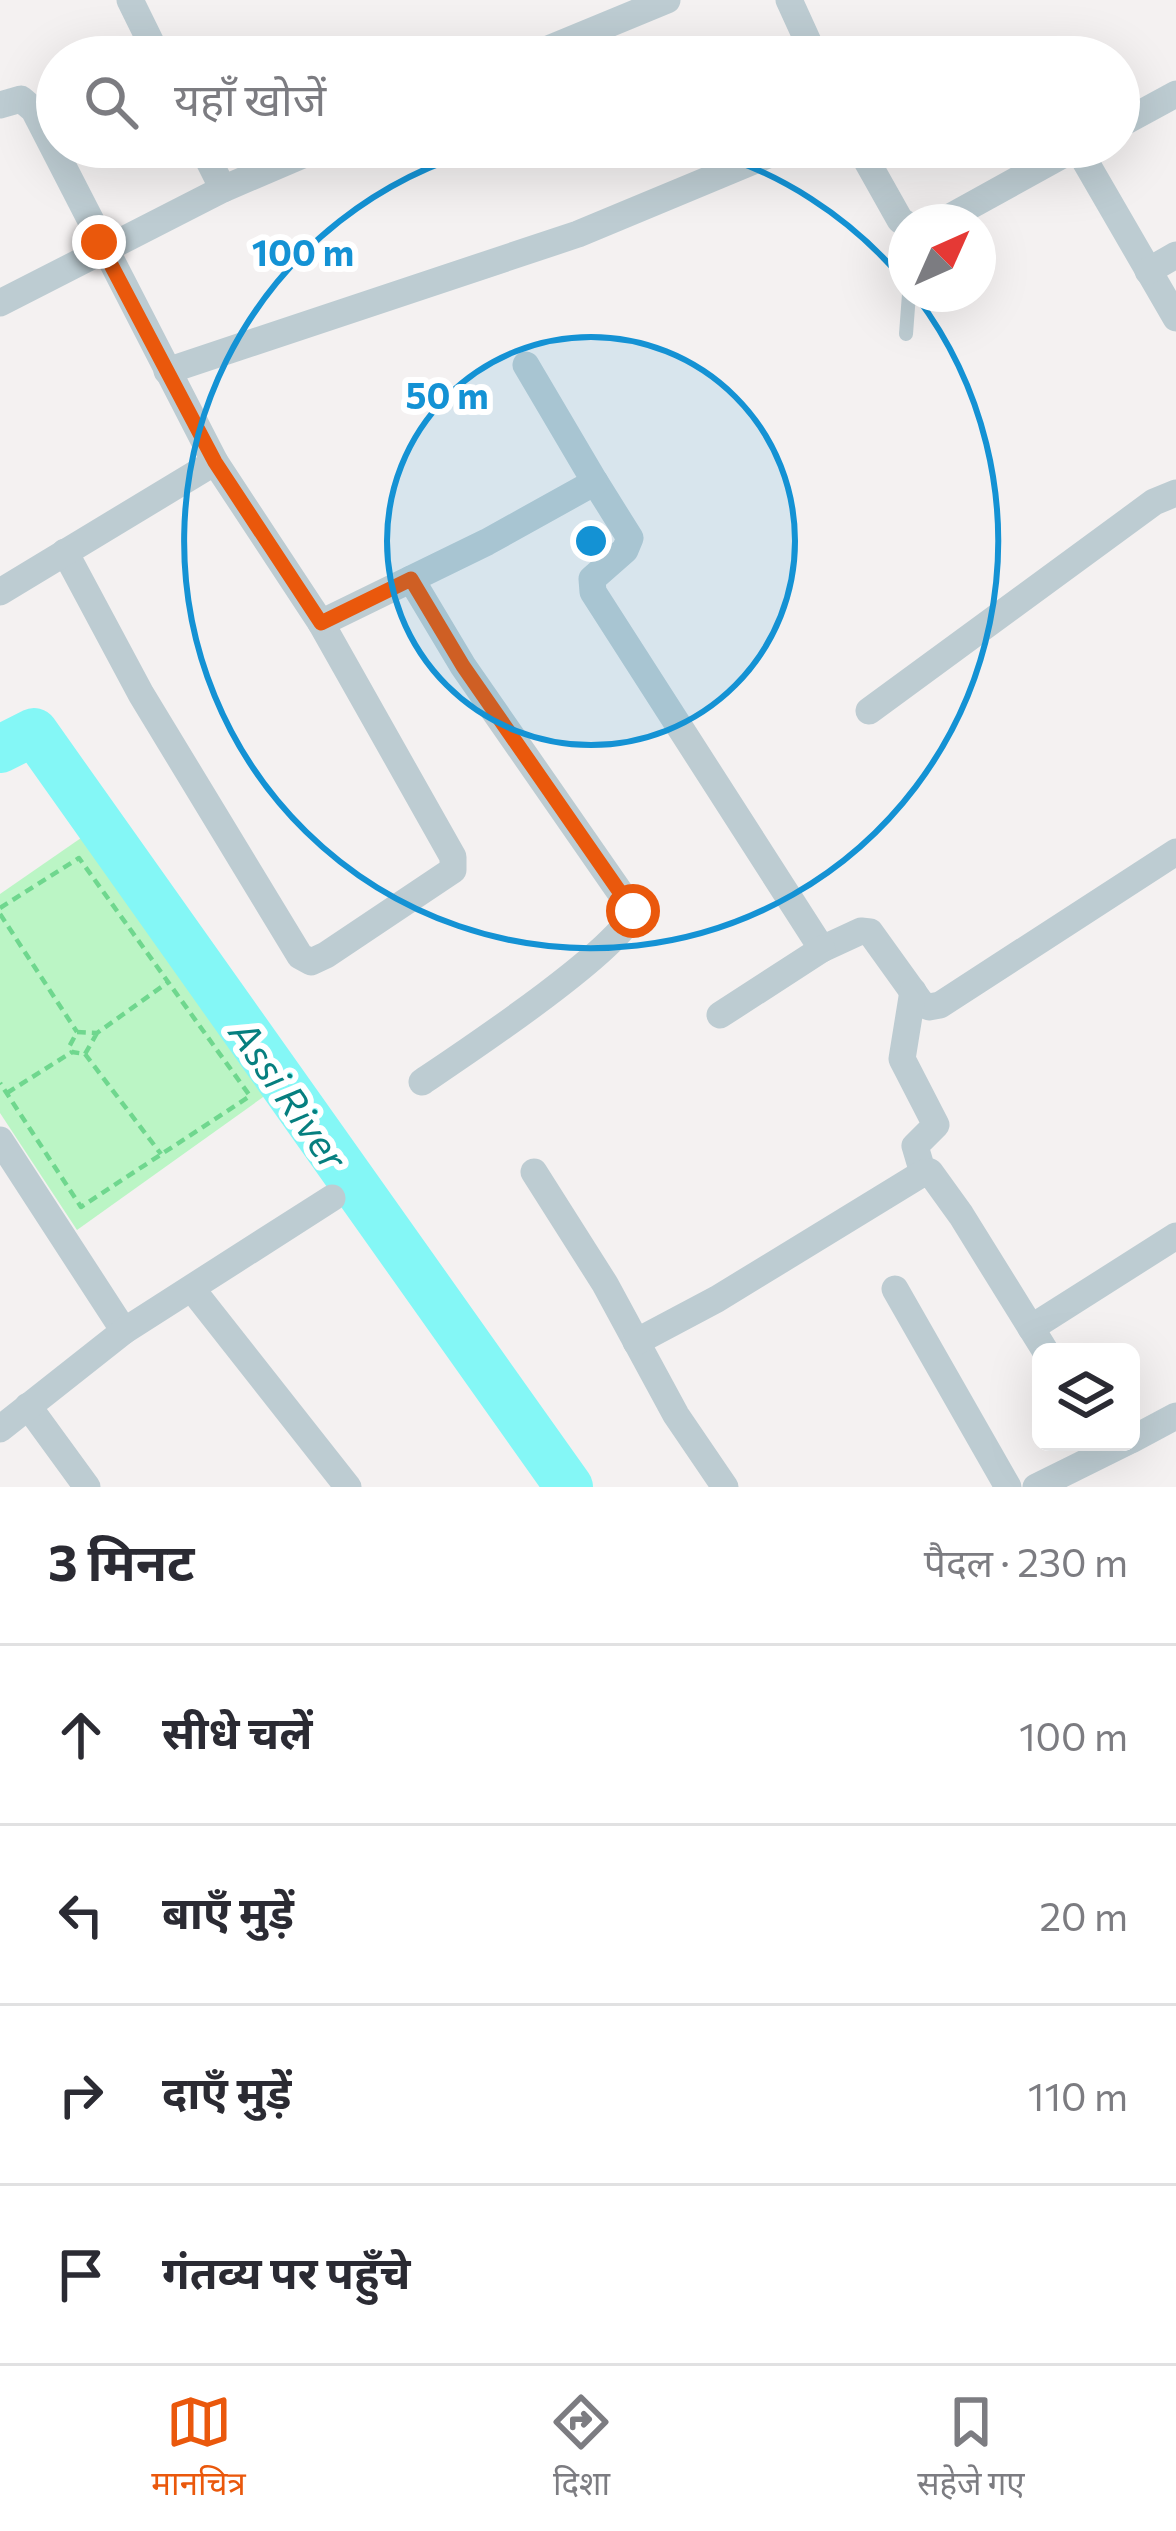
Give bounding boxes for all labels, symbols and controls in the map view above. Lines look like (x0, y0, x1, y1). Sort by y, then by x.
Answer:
search box (36, 36, 1140, 168)
icon: search (78, 69, 144, 135)
text: यहाँ खोजें (174, 70, 326, 125)
north arrow (888, 204, 996, 312)
route end (72, 215, 126, 269)
text: 100 m (252, 229, 354, 273)
text: 50 m (405, 372, 489, 416)
centre of rings (570, 520, 612, 562)
route start (606, 884, 660, 938)
water label: Assi River (220, 1009, 360, 1179)
map controls (1032, 1343, 1140, 1451)
button: layers (1032, 1343, 1140, 1451)
text: 3 मिनट (48, 1529, 195, 1592)
text: पैदल · 230 m (924, 1537, 1128, 1585)
icon: ahead (48, 1702, 114, 1768)
text: सीधे चलें (162, 1703, 312, 1758)
text: 100 m (1019, 1711, 1128, 1759)
icon: left (48, 1882, 114, 1948)
text: बाएँ मुड़ें (162, 1883, 294, 1938)
text: 20 m (1040, 1891, 1128, 1939)
icon: right (48, 2062, 114, 2128)
text: दाएँ मुड़ें (162, 2063, 291, 2118)
text: 110 m (1028, 2071, 1128, 2119)
icon: arrive (48, 2242, 114, 2308)
text: गंतव्य पर पहुँचे (162, 2243, 411, 2298)
tab: मानचित्र (151, 2389, 246, 2508)
tab: दिशा (548, 2389, 614, 2508)
tab: सहेजे गए (917, 2389, 1025, 2508)

